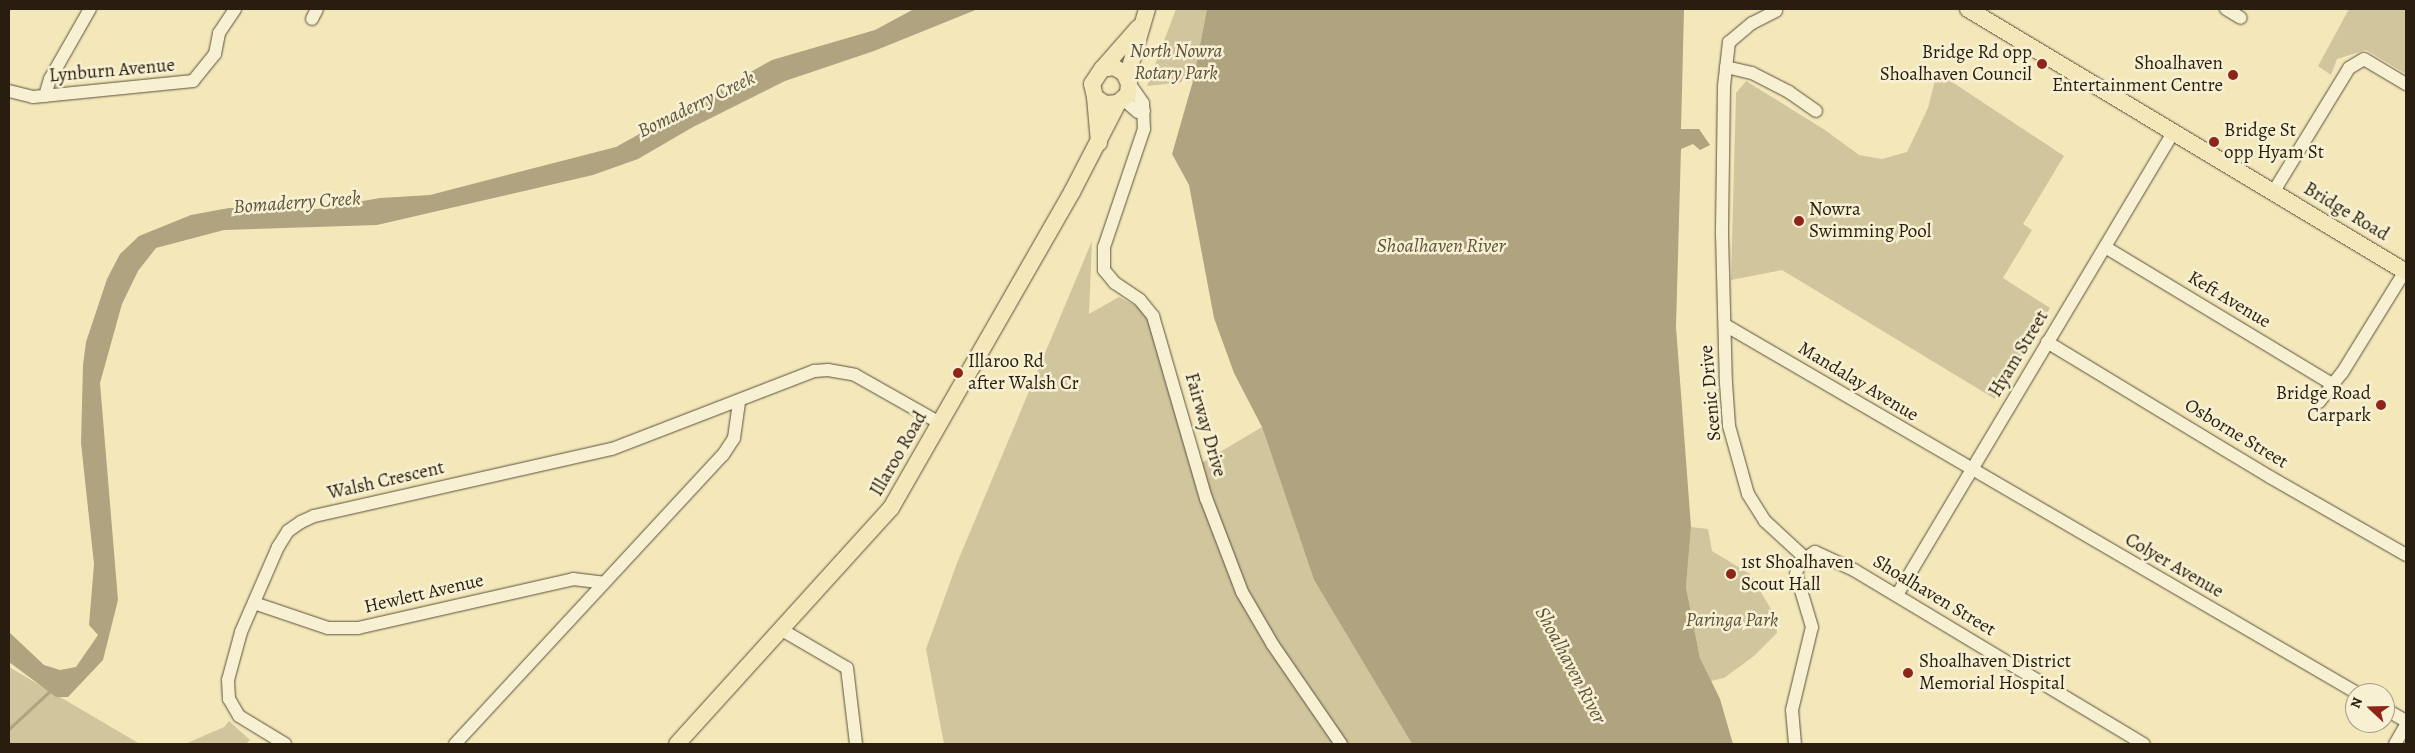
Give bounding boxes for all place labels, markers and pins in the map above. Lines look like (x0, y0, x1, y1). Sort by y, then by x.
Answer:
place label: Bridge Rd opp Shoalhaven Council (1880, 42, 2032, 86)
place label: Shoalhaven Entertainment Centre (2052, 53, 2223, 97)
marker: Bridge Rd opp Shoalhaven Council (2036, 58, 2048, 70)
marker: Shoalhaven Entertainment Centre (2227, 69, 2239, 81)
place label: Bridge St opp Hyam St (2224, 120, 2324, 164)
marker: Bridge St opp Hyam St (2208, 136, 2220, 148)
place label: Nowra Swimming Pool (1809, 199, 1931, 243)
marker: Nowra Swimming Pool (1793, 215, 1805, 227)
place label: Illaroo Rd after Walsh Cr (968, 351, 1079, 395)
marker: Illaroo Rd after Walsh Cr (952, 367, 964, 379)
place label: Bridge Road Carpark (2276, 383, 2371, 427)
marker: Bridge Road Carpark (2375, 399, 2387, 411)
place label: 1st Shoalhaven Scout Hall (1741, 552, 1854, 596)
marker: 1st Shoalhaven Scout Hall (1725, 568, 1737, 580)
place label: Shoalhaven District Memorial Hospital (1919, 651, 2071, 695)
marker: Shoalhaven District Memorial Hospital (1901, 666, 1915, 680)

